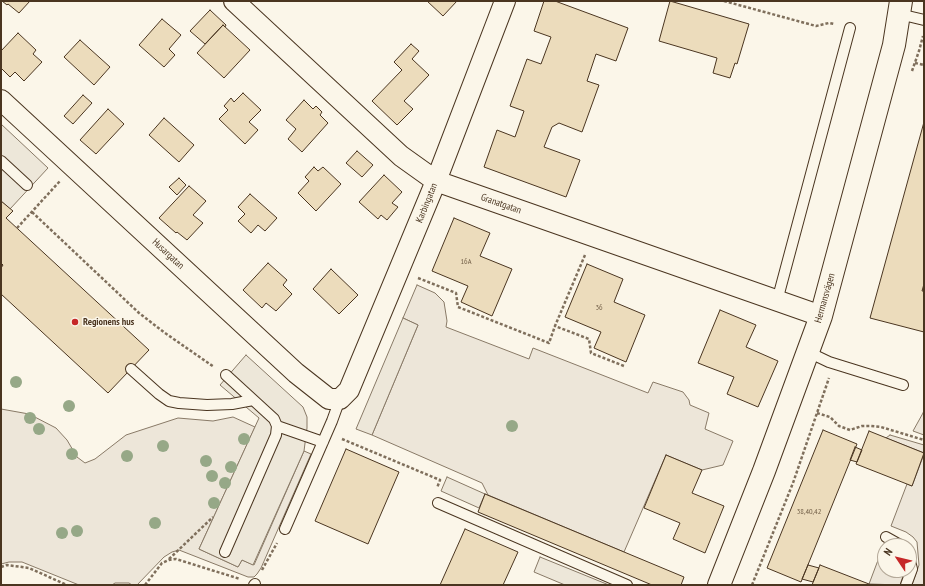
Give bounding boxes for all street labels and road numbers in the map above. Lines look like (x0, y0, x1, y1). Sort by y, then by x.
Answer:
street label: Karbingatan (414, 181, 440, 225)
street label: Granatgatan (479, 191, 523, 217)
street label: Husargatan (150, 236, 186, 272)
street label: Hermansvägen (812, 272, 838, 324)

